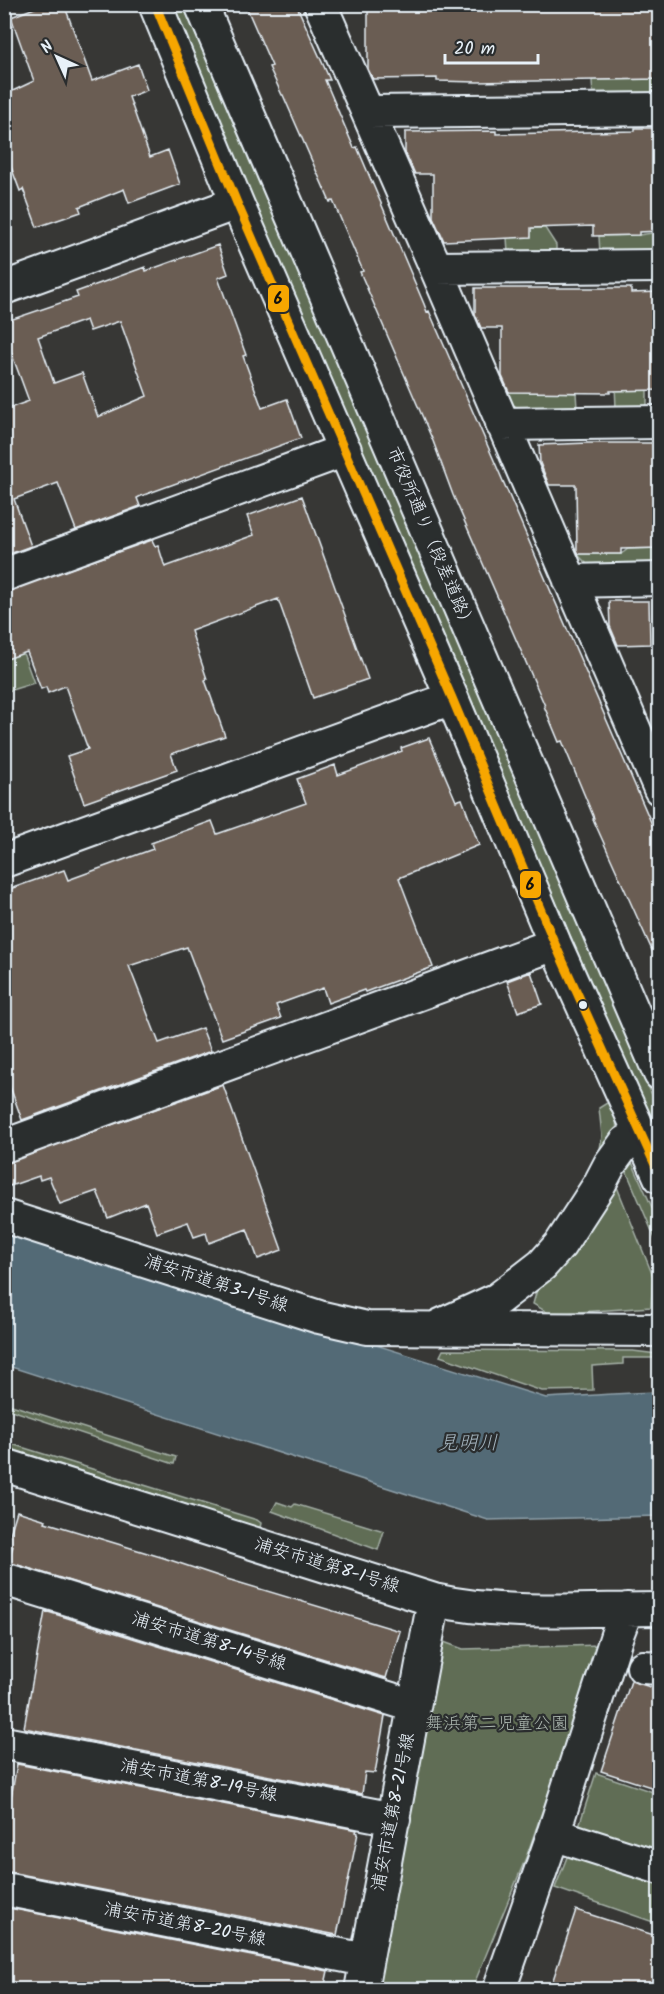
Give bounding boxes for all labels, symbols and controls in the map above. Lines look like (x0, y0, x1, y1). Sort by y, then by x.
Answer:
north arrow (27, 27, 87, 87)
scale bar (445, 27, 538, 65)
text: N (35, 35, 60, 60)
text: 20 m (454, 35, 495, 64)
line badge: 6 (267, 284, 290, 313)
text: 6 (274, 287, 283, 312)
street label: 市役所通り（段差道路） (378, 442, 482, 636)
line badge: 6 (519, 870, 542, 899)
text: 6 (526, 873, 535, 898)
unlabelled marker (577, 999, 589, 1011)
street label: 浦安市道第3-1号線 (140, 1247, 292, 1321)
water label: 見明川 (438, 1428, 498, 1460)
street label: 浦安市道第8-1号線 (251, 1530, 403, 1602)
street label: 浦安市道第8-14号線 (128, 1605, 290, 1679)
park label: 舞浜第二児童公園 (425, 1710, 569, 1739)
street label: 浦安市道第8-21号線 (364, 1730, 424, 1894)
street label: 浦安市道第8-19号線 (118, 1752, 280, 1810)
street label: 浦安市道第8-20号線 (101, 1895, 269, 1955)

